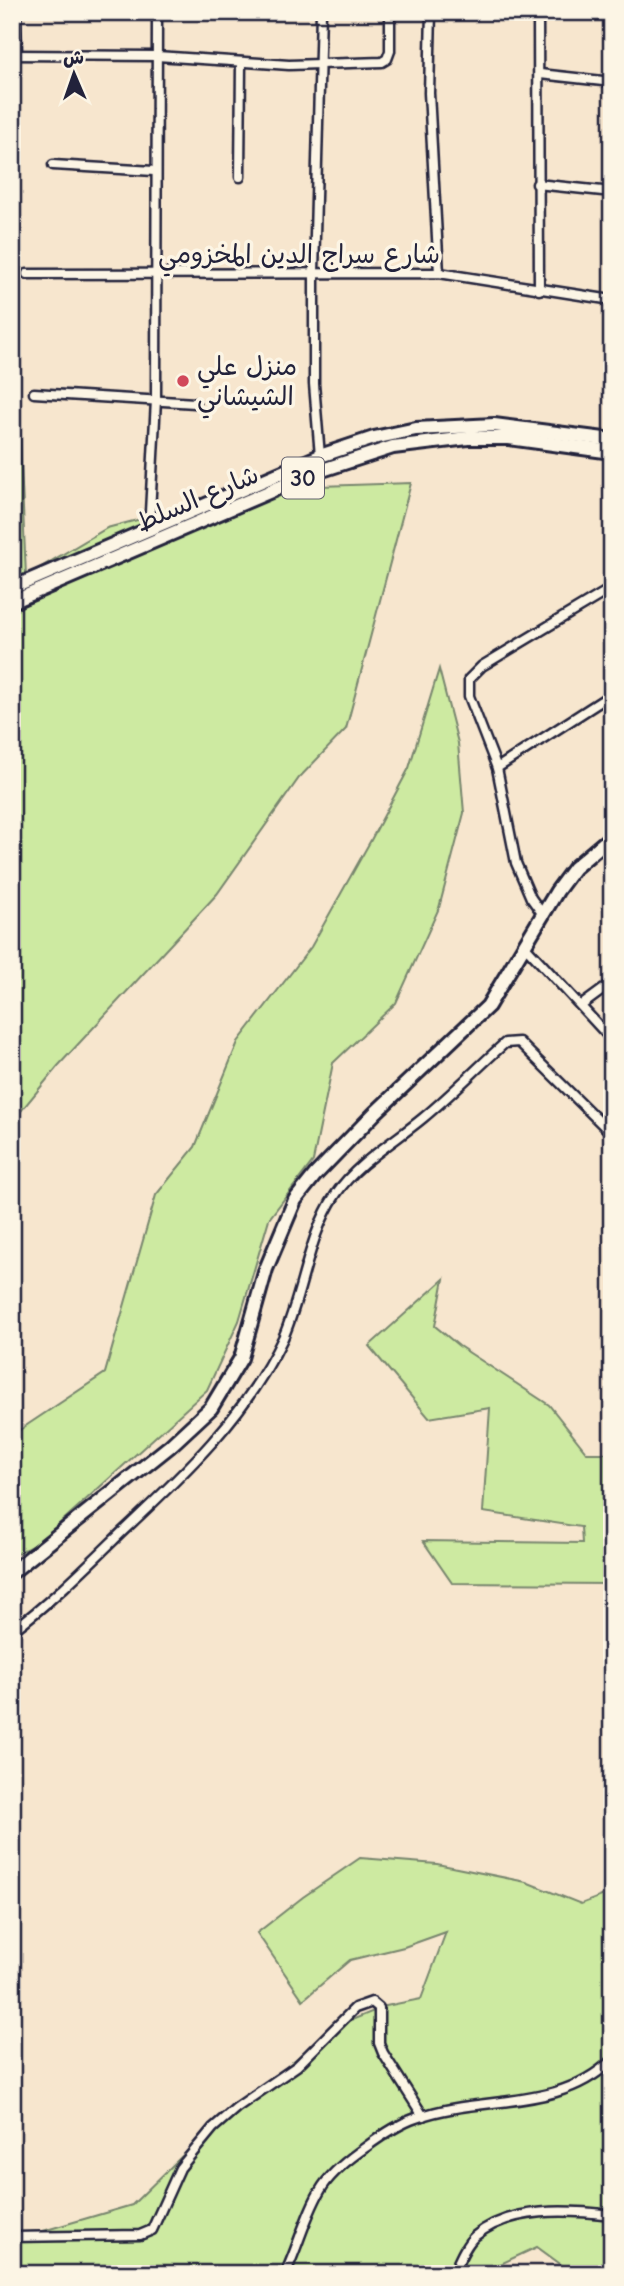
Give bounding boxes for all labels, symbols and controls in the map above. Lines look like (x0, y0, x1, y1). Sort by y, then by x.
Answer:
north arrow (38, 38, 108, 108)
text: ش (63, 47, 84, 69)
street label: شارع سراج الدين المخزومي (158, 240, 440, 277)
place label: منزل علي الشيشاني (197, 352, 297, 419)
marker: منزل علي الشيشاني (175, 373, 191, 389)
road number: 30 (282, 458, 324, 499)
street label: شارع السلط (132, 460, 264, 540)

